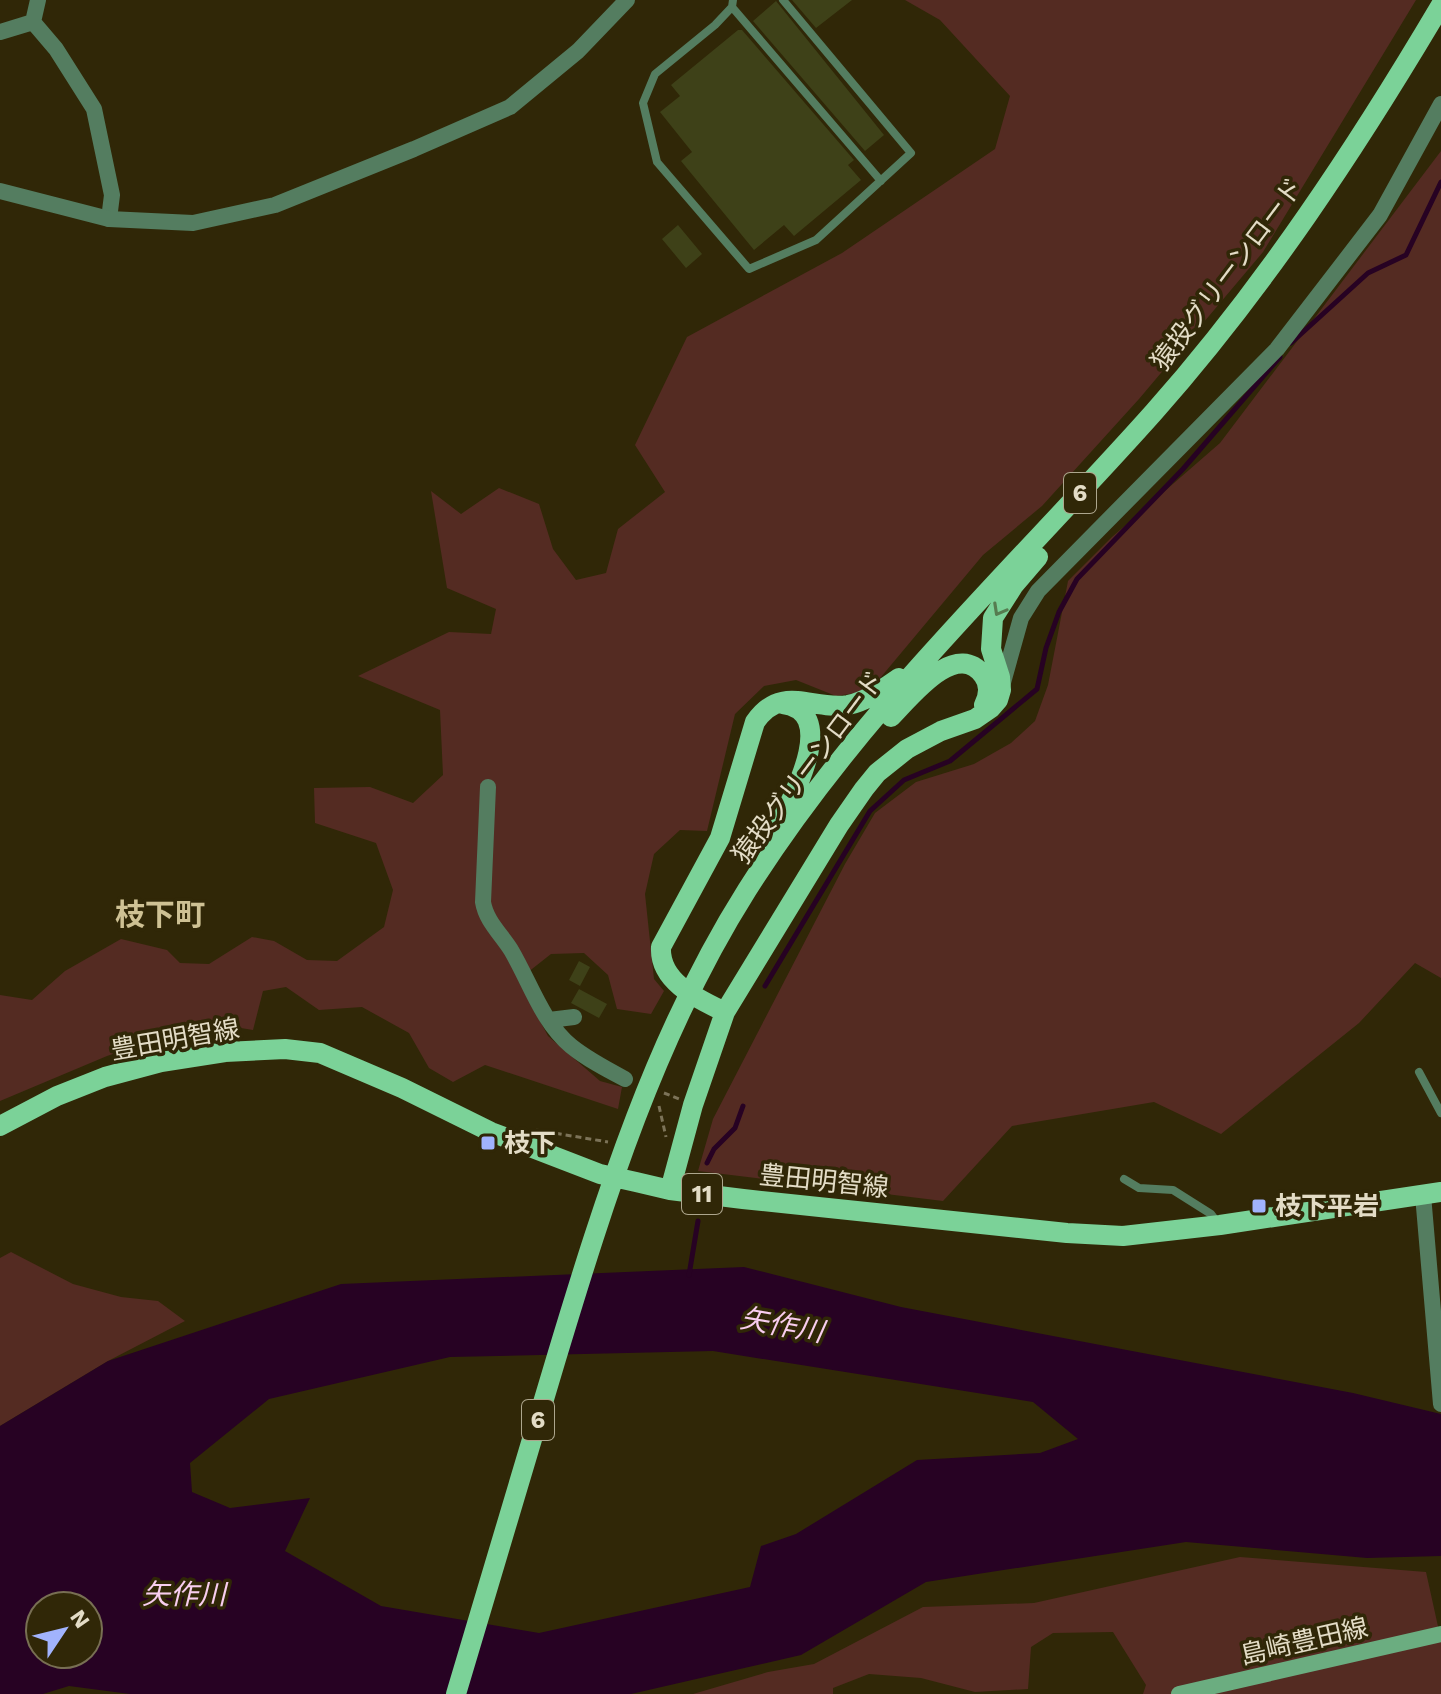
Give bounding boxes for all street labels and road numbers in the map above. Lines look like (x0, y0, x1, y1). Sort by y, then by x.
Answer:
street label: 猿投グリーンロード (1145, 172, 1309, 376)
road number: 6 (1064, 473, 1096, 513)
street label: 猿投グリーンロード (726, 665, 890, 869)
street label: 豊田明智線 (108, 1013, 242, 1065)
street label: 豊田明智線 (758, 1159, 890, 1203)
road number: 11 (682, 1174, 722, 1214)
road number: 6 (522, 1400, 554, 1440)
street label: 島崎豊田線 (1237, 1612, 1371, 1670)

